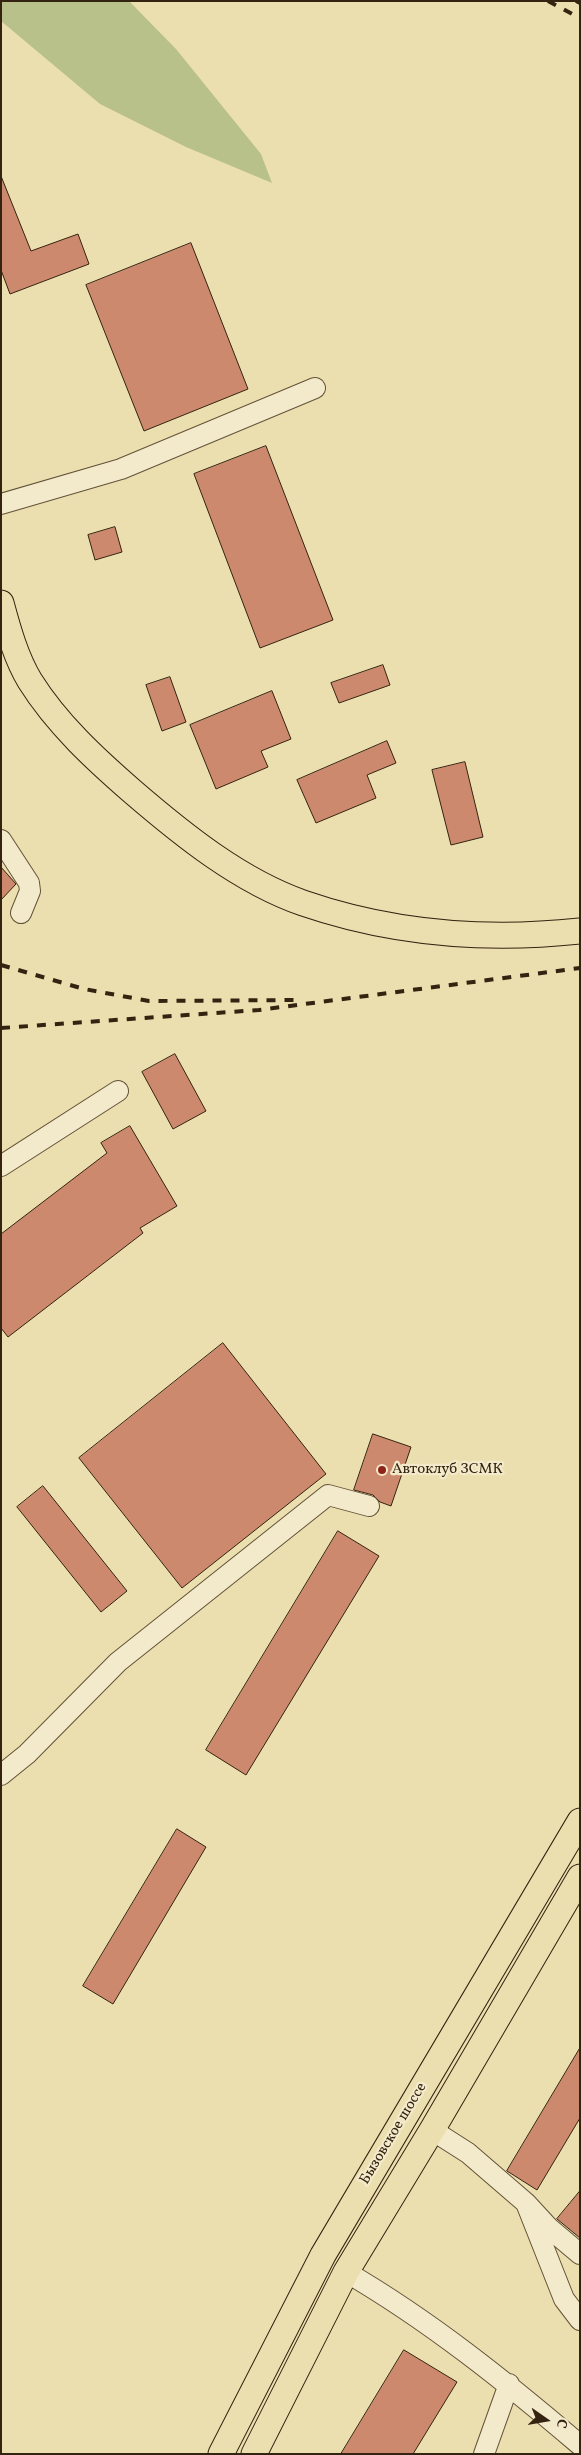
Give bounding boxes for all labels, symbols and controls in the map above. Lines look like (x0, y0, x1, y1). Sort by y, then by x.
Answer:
place label: Автоклуб ЗСМК (392, 1461, 503, 1479)
marker: Автоклуб ЗСМК (376, 1464, 388, 1476)
street label: Бызовское шоссе (357, 2080, 431, 2188)
north arrow (521, 2395, 571, 2445)
text: С (551, 2417, 571, 2430)

